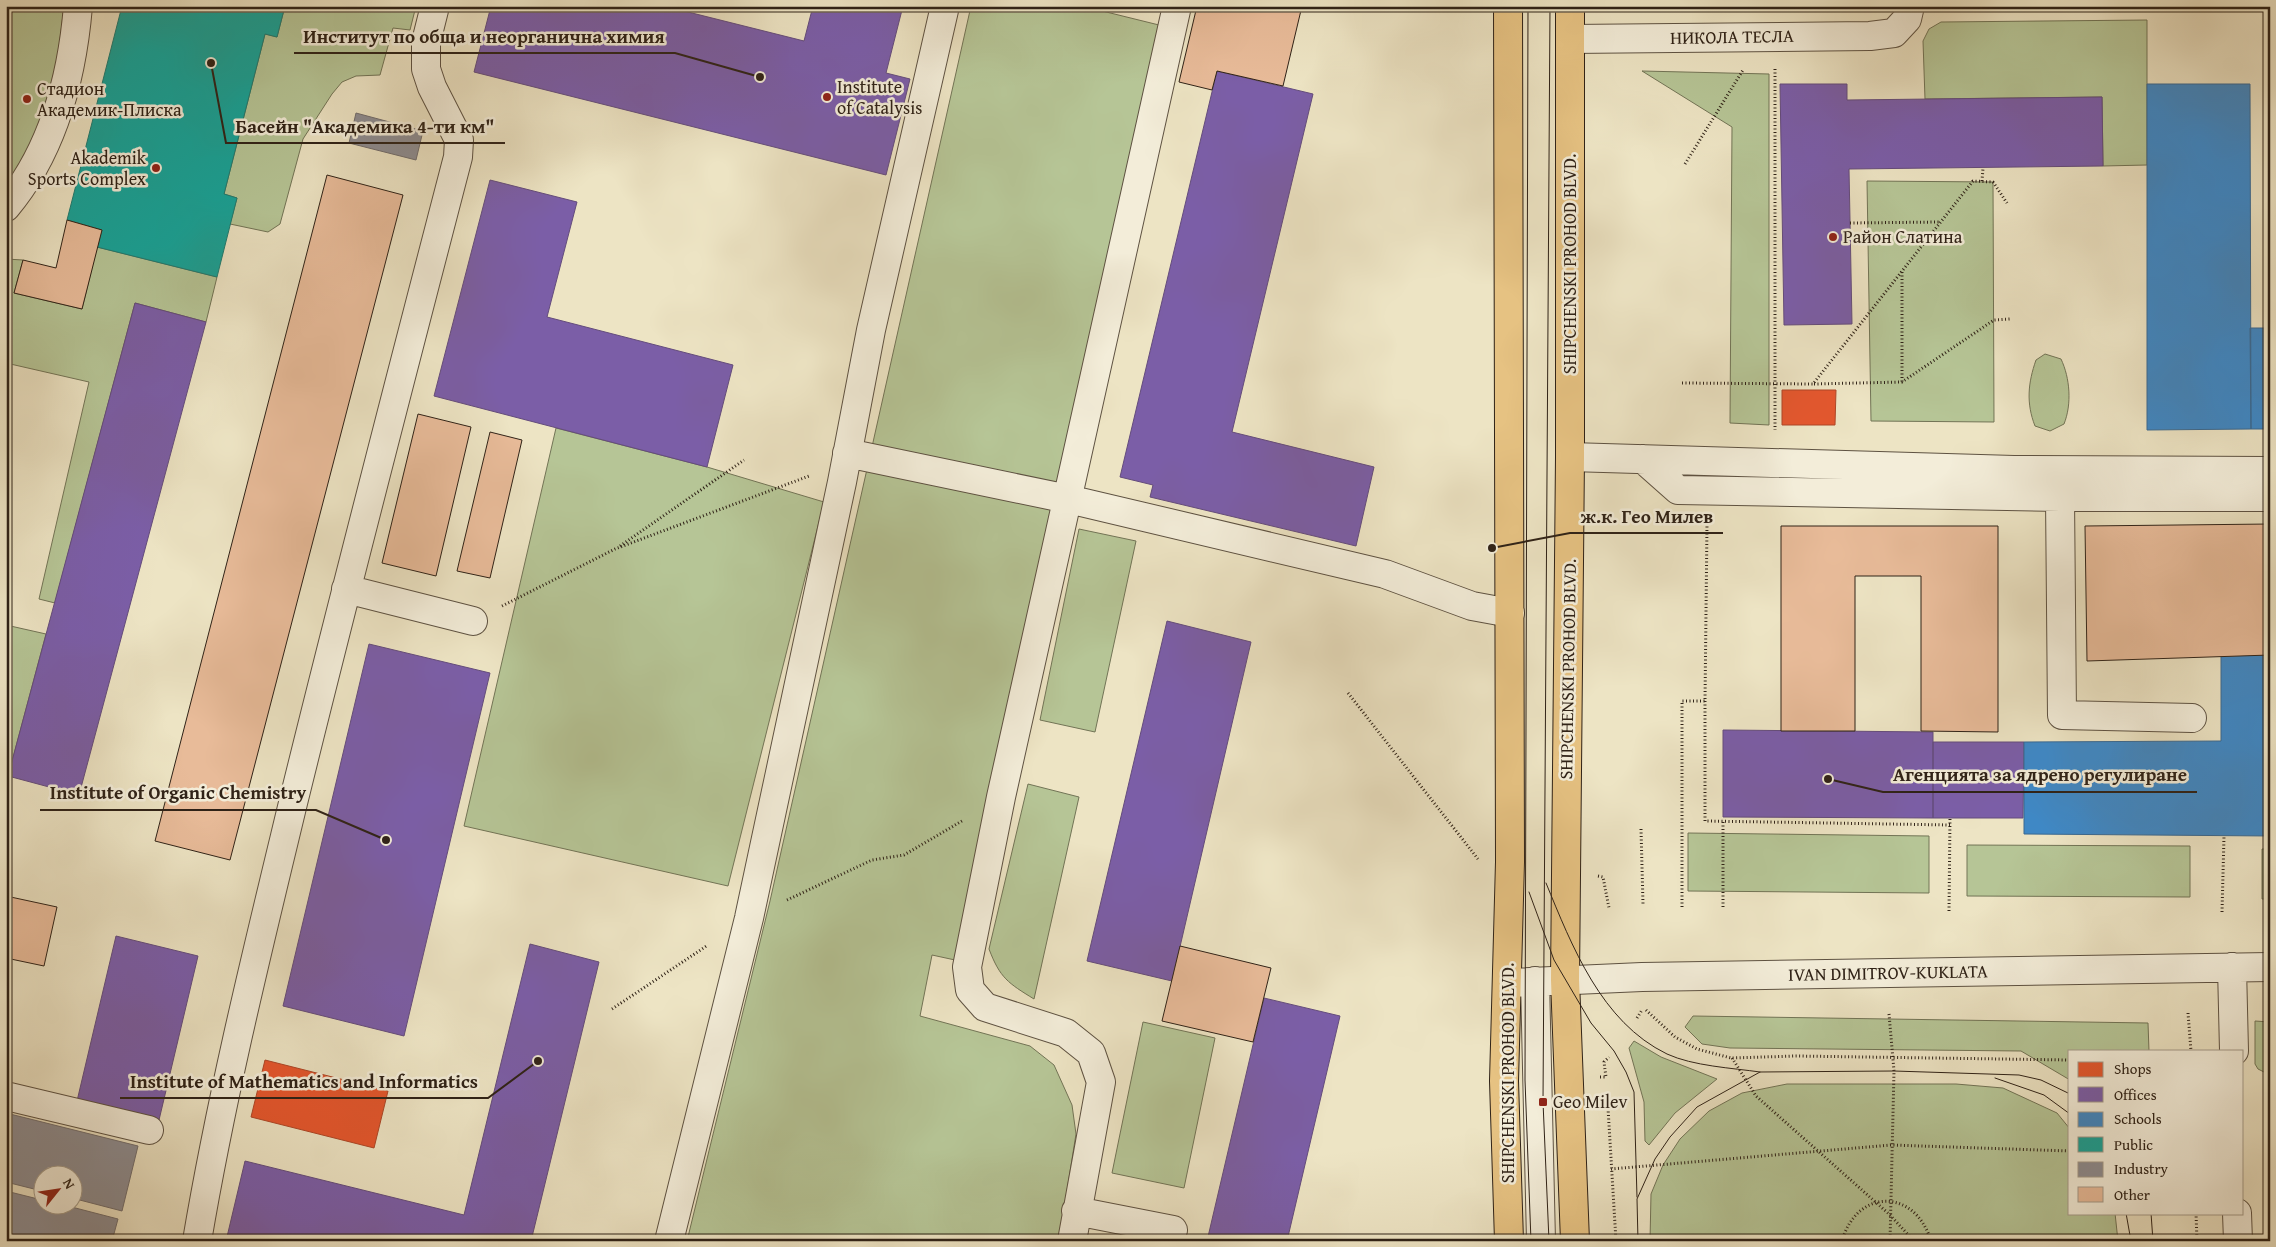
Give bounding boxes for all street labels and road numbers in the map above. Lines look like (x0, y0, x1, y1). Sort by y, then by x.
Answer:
street label: НИКОЛА ТЕСЛА (1670, 22, 1794, 51)
street label: SHIPCHENSKI PROHOD BLVD. (1556, 154, 1583, 374)
street label: SHIPCHENSKI PROHOD BLVD. (1552, 558, 1583, 780)
street label: IVAN DIMITROV-KUKLATA (1788, 957, 1988, 988)
street label: SHIPCHENSKI PROHOD BLVD. (1494, 963, 1521, 1183)

